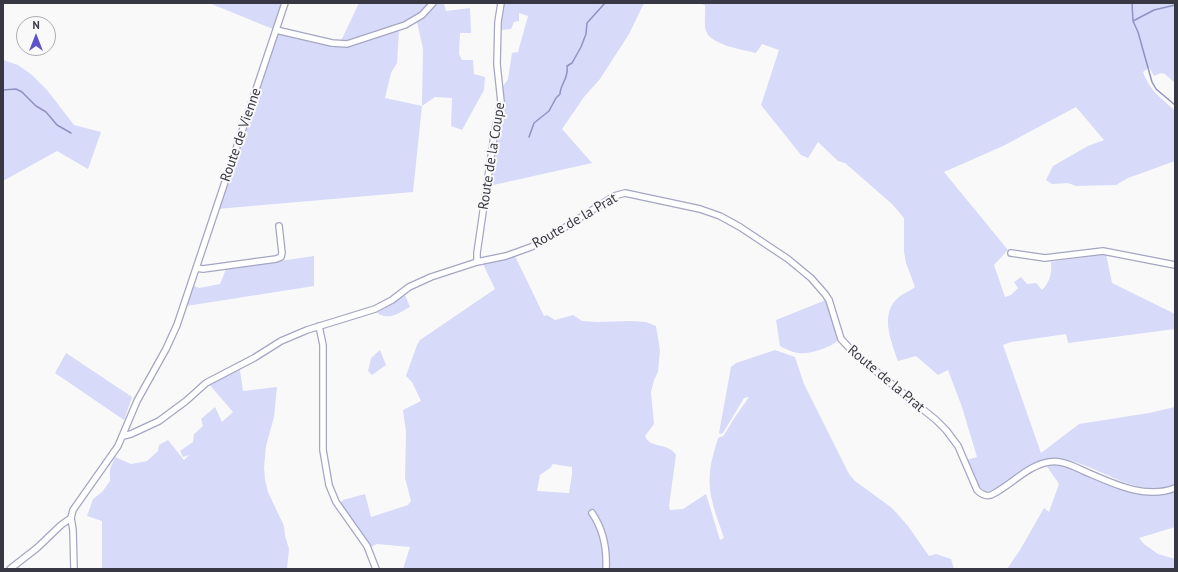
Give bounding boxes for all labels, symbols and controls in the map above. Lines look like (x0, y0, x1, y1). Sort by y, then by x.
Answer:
north arrow (16, 16, 56, 56)
text: N (32, 18, 40, 32)
street label: Route de Vienne (217, 86, 265, 184)
street label: Route de la Coupe (475, 101, 509, 211)
street label: Route de la Prat (530, 190, 620, 252)
street label: Route de la Prat (844, 342, 928, 416)

